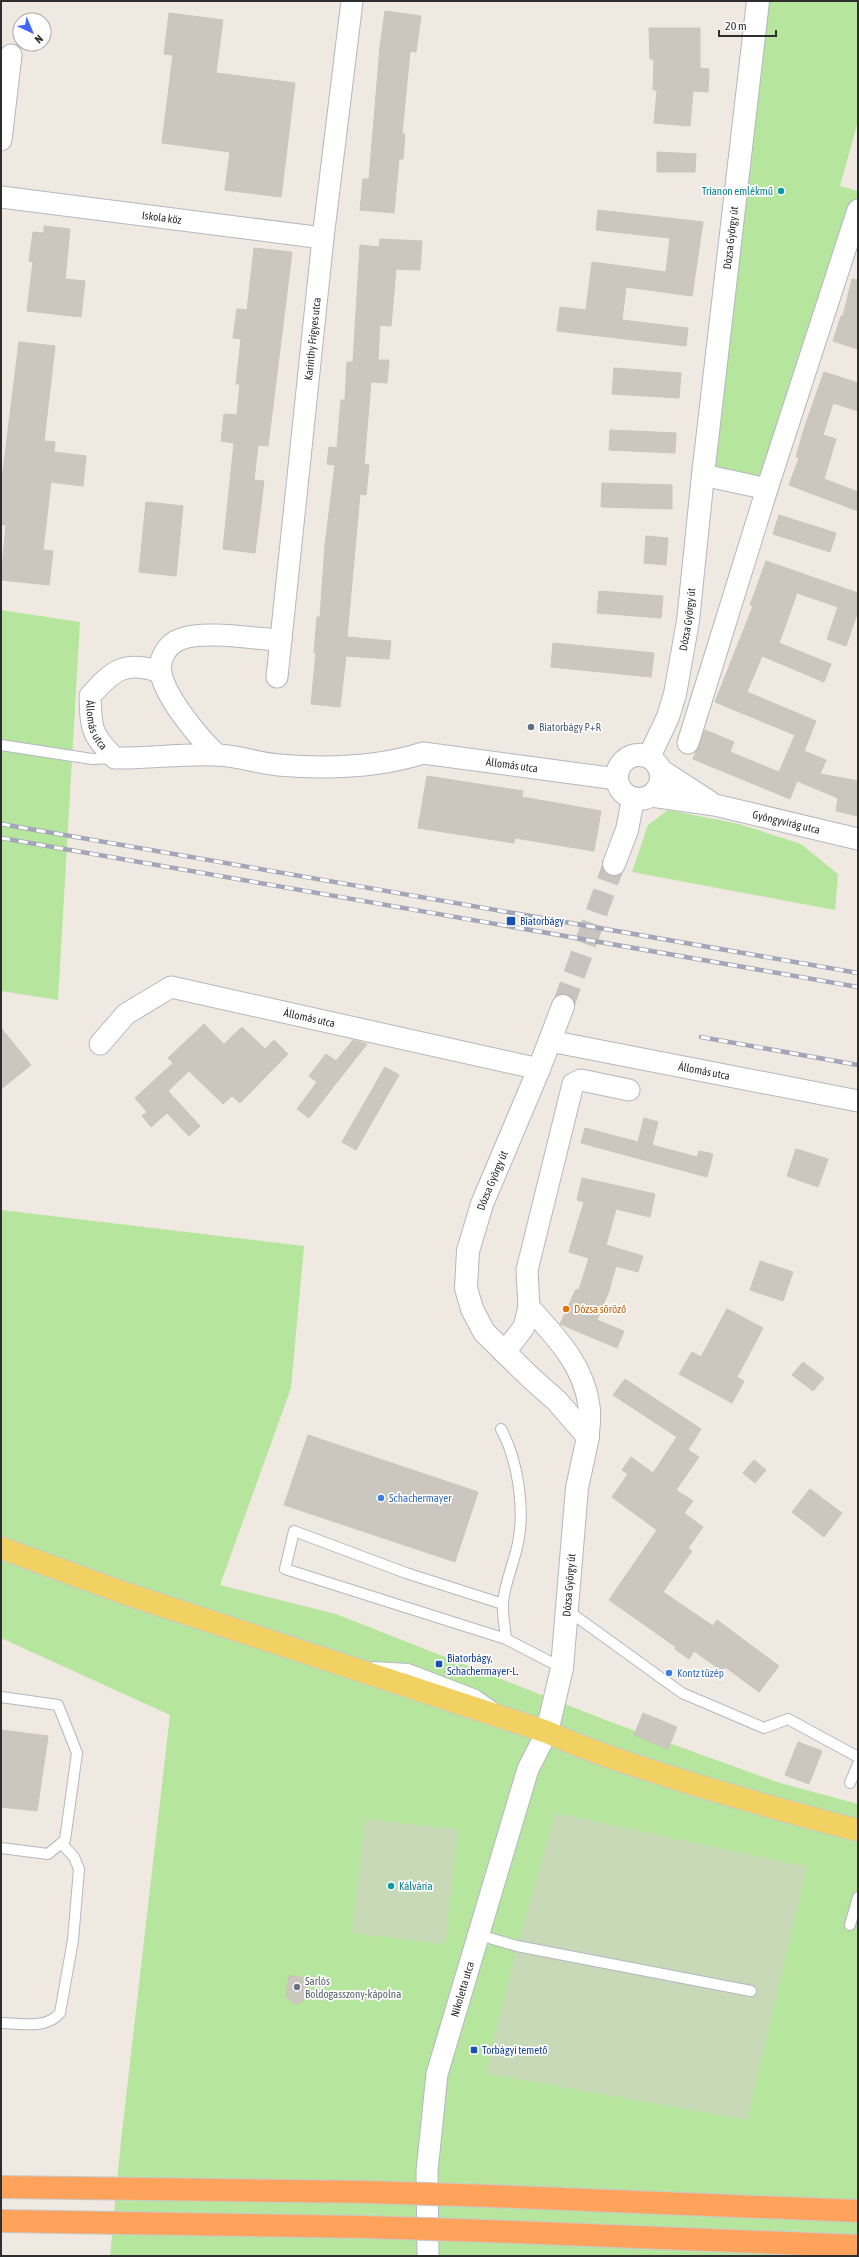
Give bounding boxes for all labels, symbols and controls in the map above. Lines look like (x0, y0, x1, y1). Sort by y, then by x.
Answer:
north arrow (12, 12, 52, 52)
scale bar (719, 12, 776, 38)
text: 20 m (725, 19, 747, 33)
text: N (32, 33, 45, 46)
place label: Trianon emlékmű (702, 185, 773, 197)
marker: Trianon emlékmű (776, 186, 786, 196)
street label: Dózsa György út (721, 206, 740, 270)
street label: Iskola köz (141, 209, 182, 226)
street label: Karinthy Frigyes utca (302, 297, 323, 381)
street label: Dózsa György út (677, 587, 697, 652)
street label: Állomás utca (84, 700, 110, 752)
place label: Biatorbágy P+R (539, 721, 602, 733)
marker: Biatorbágy P+R (526, 722, 536, 732)
street label: Állomás utca (485, 756, 539, 774)
street label: Gyöngyvirág utca (751, 808, 821, 836)
marker: Biatorbágy (505, 915, 517, 927)
place label: Biatorbágy (520, 915, 564, 927)
street label: Állomás utca (283, 1006, 336, 1029)
street label: Állomás utca (677, 1060, 731, 1082)
street label: Dózsa György út (475, 1149, 510, 1212)
place label: Dózsa söröző (574, 1303, 626, 1315)
marker: Dózsa söröző (561, 1304, 571, 1314)
place label: Schachermayer (389, 1492, 452, 1504)
marker: Schachermayer (376, 1493, 386, 1503)
street label: Dózsa György út (560, 1553, 578, 1617)
place label: Biatorbágy, Schachermayer-L. (447, 1652, 518, 1677)
marker: Biatorbágy, Schachermayer-L. (434, 1659, 444, 1669)
place label: Kontz tüzép (677, 1667, 724, 1679)
marker: Kontz tüzép (664, 1668, 674, 1678)
place label: Kálvária (399, 1880, 433, 1892)
marker: Kálvária (386, 1881, 396, 1891)
street label: Nikoletta utca (448, 1960, 476, 2018)
place label: Sarlós Boldogasszony-kápolna (305, 1975, 401, 2000)
marker: Sarlós Boldogasszony-kápolna (292, 1982, 302, 1992)
place label: Torbágyi temető (482, 2044, 547, 2056)
marker: Torbágyi temető (469, 2045, 479, 2055)

